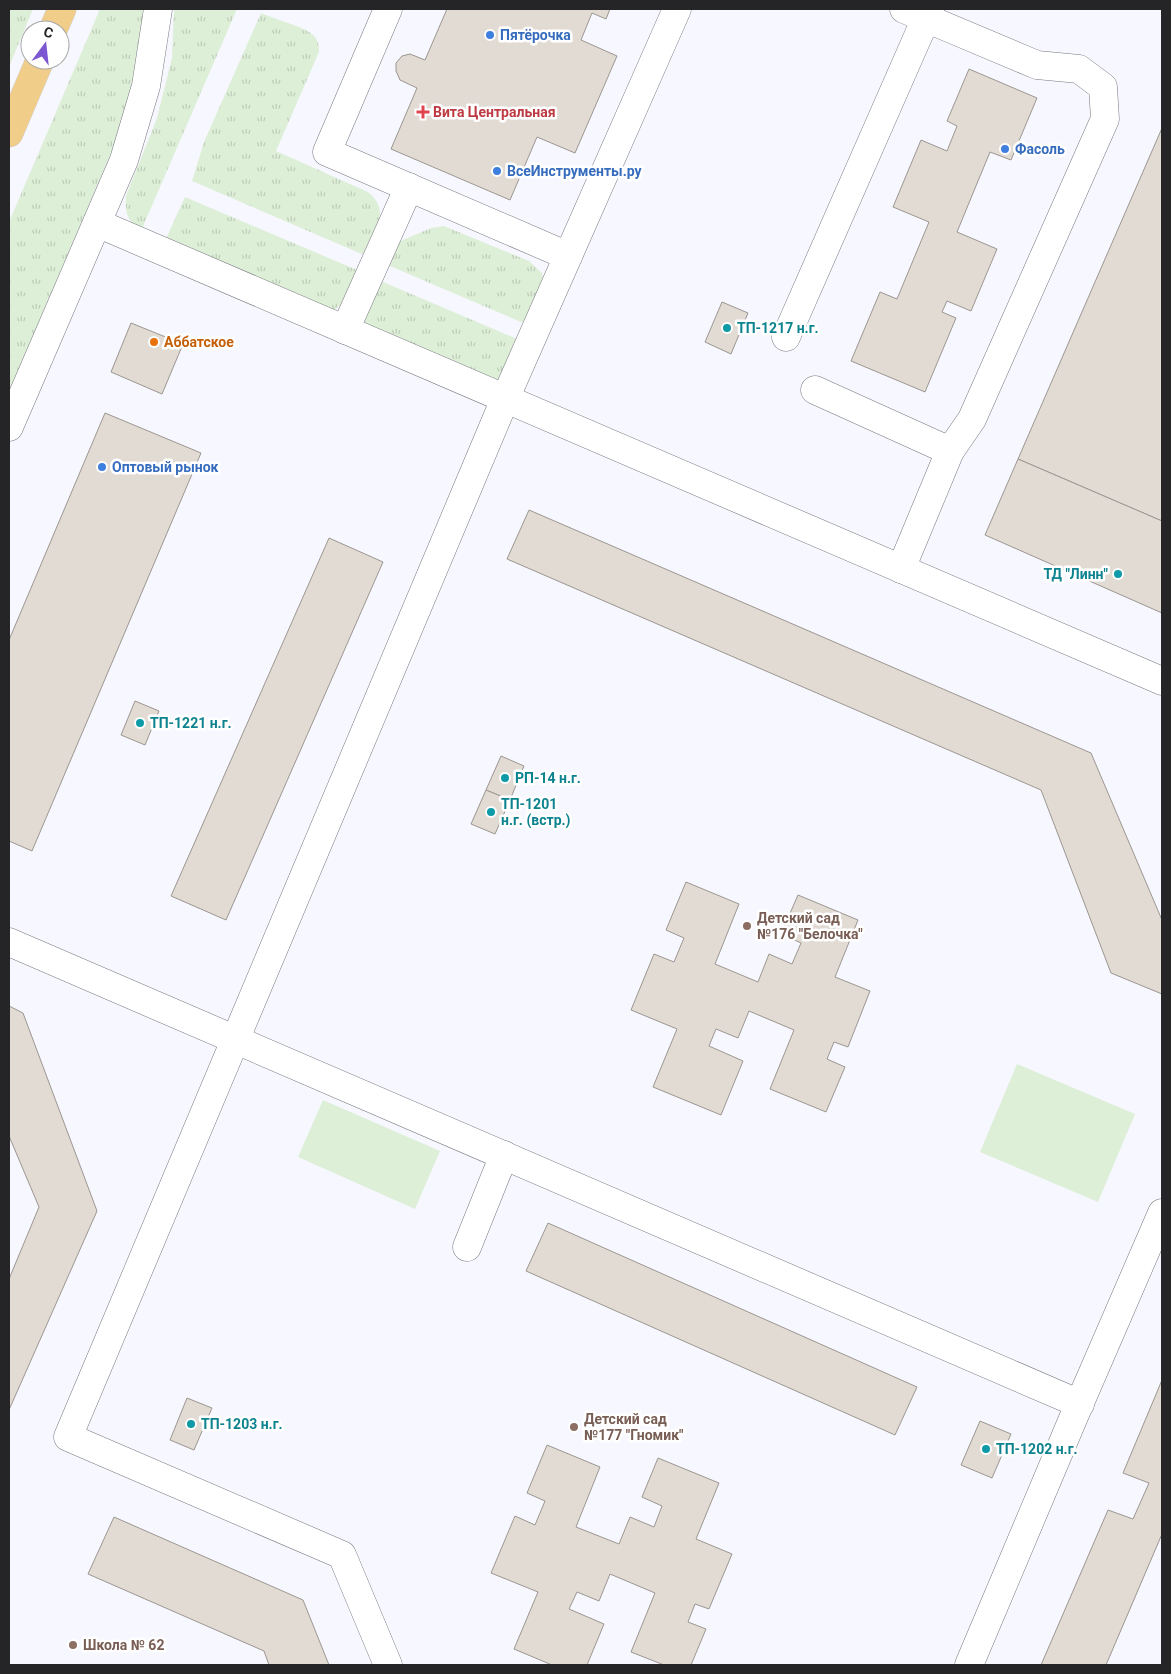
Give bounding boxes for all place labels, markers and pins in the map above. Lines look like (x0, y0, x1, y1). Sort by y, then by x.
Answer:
place label: Пятёрочка (500, 27, 571, 43)
marker: Пятёрочка (484, 29, 496, 41)
place label: Вита Центральная (433, 104, 556, 120)
marker: Вита Центральная (417, 106, 429, 118)
place label: Фасоль (1015, 141, 1065, 157)
marker: Фасоль (999, 143, 1011, 155)
place label: ВсеИнструменты.ру (507, 163, 643, 179)
marker: ВсеИнструменты.ру (491, 165, 503, 177)
place label: ТП-1217 н.г. (737, 320, 819, 336)
marker: ТП-1217 н.г. (721, 322, 733, 334)
place label: Аббатское (164, 334, 234, 350)
marker: Аббатское (148, 336, 160, 348)
place label: Оптовый рынок (112, 459, 219, 475)
marker: Оптовый рынок (96, 461, 108, 473)
place label: ТД "Линн" (1043, 566, 1109, 582)
marker: ТД "Линн" (1112, 568, 1124, 580)
place label: ТП-1221 н.г. (150, 715, 232, 731)
marker: ТП-1221 н.г. (134, 717, 146, 729)
place label: РП-14 н.г. (515, 770, 581, 786)
marker: РП-14 н.г. (499, 772, 511, 784)
place label: ТП-1201 н.г. (встр.) (501, 796, 571, 829)
marker: ТП-1201 н.г. (встр.) (485, 806, 497, 818)
place label: Детский сад №176 "Белочка" (757, 910, 863, 942)
marker: Детский сад №176 "Белочка" (741, 920, 753, 932)
place label: Детский сад №177 "Гномик" (584, 1411, 684, 1443)
place label: ТП-1203 н.г. (201, 1416, 283, 1432)
marker: ТП-1203 н.г. (185, 1418, 197, 1430)
marker: Детский сад №177 "Гномик" (568, 1421, 580, 1433)
place label: ТП-1202 н.г. (996, 1441, 1078, 1457)
marker: ТП-1202 н.г. (980, 1443, 992, 1455)
place label: Школа № 62 (83, 1637, 164, 1653)
marker: Школа № 62 (67, 1639, 79, 1651)

